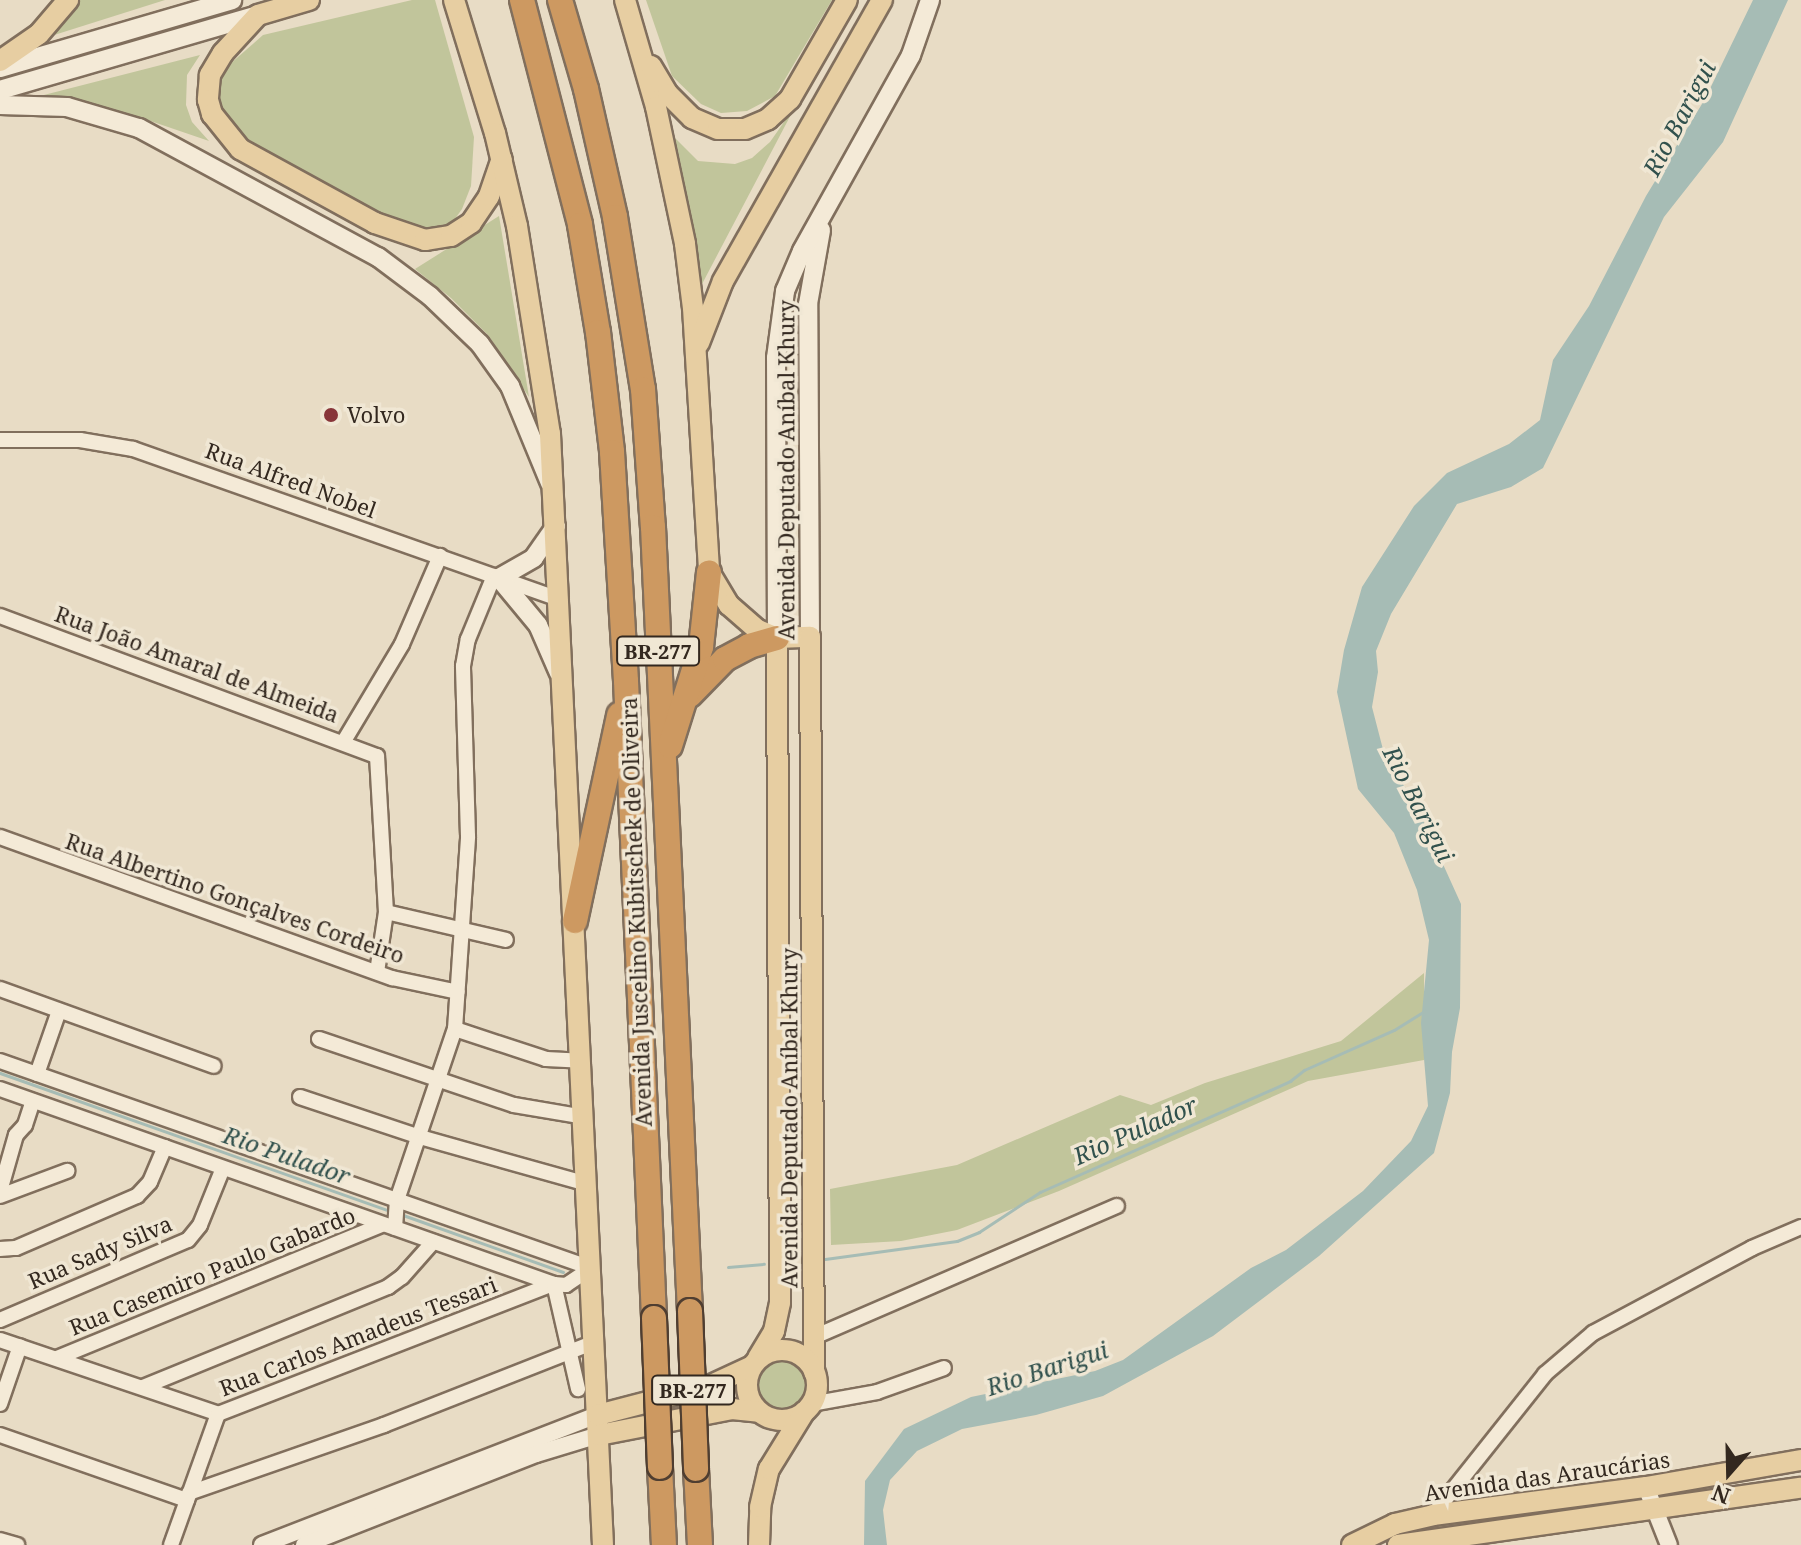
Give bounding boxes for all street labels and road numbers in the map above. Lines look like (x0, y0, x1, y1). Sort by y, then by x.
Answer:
street label: Avenida Deputado Aníbal Khury (773, 300, 799, 640)
street label: Rua Alfred Nobel (202, 437, 380, 523)
street label: Rua João Amaral de Almeida (51, 600, 343, 728)
road number: BR-277 (616, 635, 700, 667)
street label: Avenida Juscelino Kubitschek de Oliveira (615, 697, 657, 1127)
street label: Rua Albertino Gonçalves Cordeiro (62, 827, 408, 969)
street label: Avenida Deputado Aníbal Khury (776, 948, 802, 1288)
street label: Rua Casemiro Paulo Gabardo (65, 1201, 359, 1341)
street label: Rua Sady Silva (24, 1210, 176, 1294)
street label: Rua Carlos Amadeus Tessari (215, 1271, 501, 1401)
road number: BR-277 (651, 1374, 735, 1406)
street label: Avenida das Araucárias (1422, 1446, 1672, 1506)

